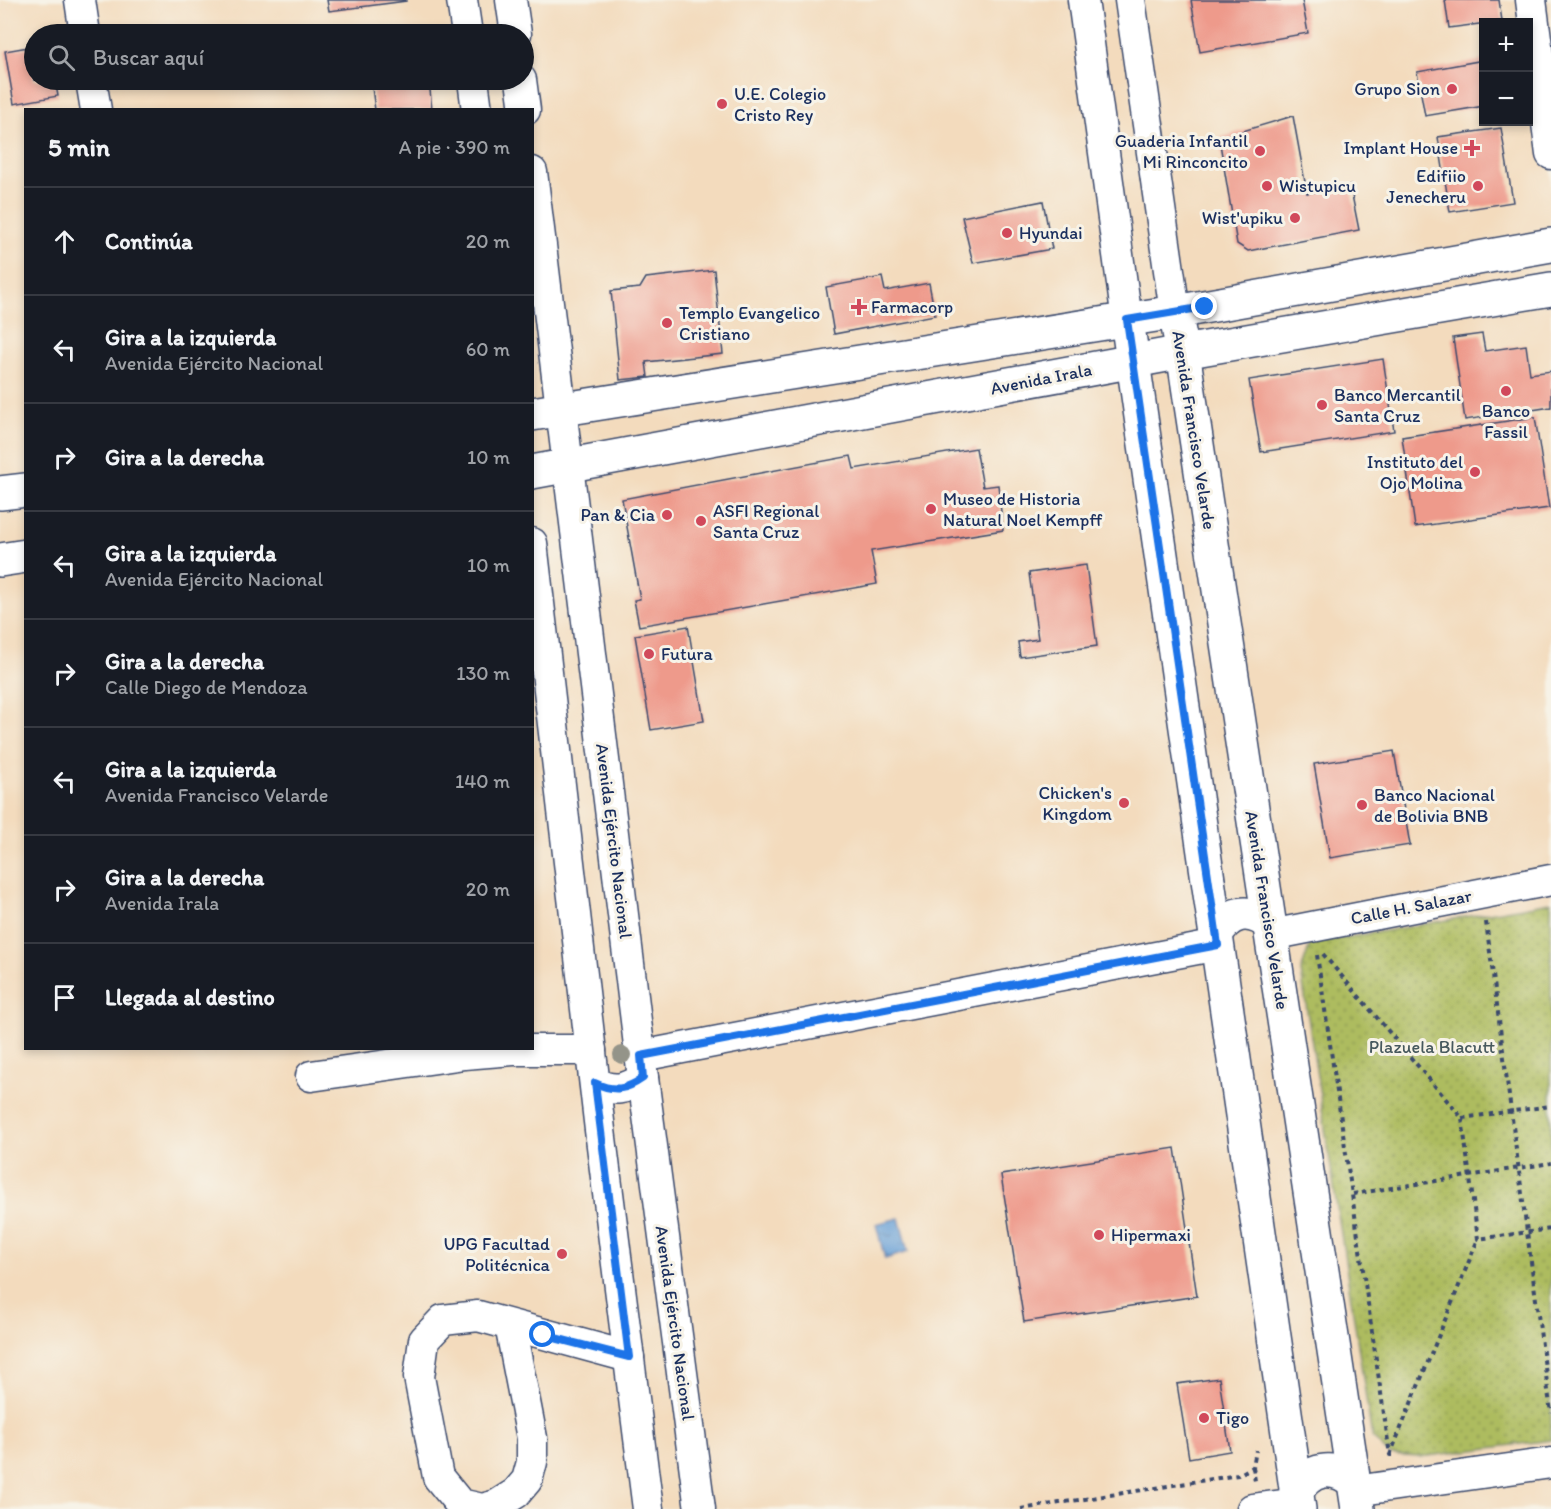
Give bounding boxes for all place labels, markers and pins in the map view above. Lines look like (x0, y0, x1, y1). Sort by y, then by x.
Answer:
place label: Grupo Sion (1354, 78, 1440, 100)
marker: Grupo Sion (1445, 82, 1459, 96)
place label: U.E. Colegio Cristo Rey (734, 83, 826, 126)
marker: U.E. Colegio Cristo Rey (715, 97, 729, 111)
place label: Guaderia Infantil Mi Rinconcito (1115, 130, 1248, 173)
place label: Implant House (1344, 137, 1458, 159)
marker: Implant House (1463, 139, 1481, 157)
marker: Guaderia Infantil Mi Rinconcito (1253, 144, 1267, 158)
place label: Edifiio Jenecheru (1386, 165, 1466, 208)
place label: Wistupicu (1279, 175, 1356, 197)
marker: Wistupicu (1260, 179, 1274, 193)
marker: Edifiio Jenecheru (1471, 179, 1485, 193)
place label: Wist'upiku (1202, 207, 1283, 229)
marker: Wist'upiku (1288, 211, 1302, 225)
place label: Hyundai (1019, 222, 1083, 244)
marker: Hyundai (1000, 226, 1014, 240)
place label: Farmacorp (871, 296, 953, 318)
marker: Farmacorp (852, 300, 866, 314)
place label: Templo Evangelico Cristiano (679, 302, 820, 345)
marker: Templo Evangelico Cristiano (660, 316, 674, 330)
place label: Banco Mercantil Santa Cruz (1334, 384, 1461, 427)
marker: Banco Fassil (1499, 384, 1513, 398)
marker: Banco Mercantil Santa Cruz (1315, 398, 1329, 412)
place label: Banco Fassil (1482, 400, 1530, 443)
place label: Instituto del Ojo Molina (1367, 451, 1464, 494)
marker: Instituto del Ojo Molina (1468, 465, 1482, 479)
place label: Museo de Historia Natural Noel Kempff (943, 488, 1103, 531)
place label: ASFI Regional Santa Cruz (713, 500, 819, 543)
marker: Museo de Historia Natural Noel Kempff (924, 502, 938, 516)
place label: Pan & Cia (580, 504, 656, 526)
marker: Pan & Cia (660, 508, 674, 522)
marker: ASFI Regional Santa Cruz (694, 514, 708, 528)
place label: Futura (661, 643, 713, 665)
marker: Futura (642, 647, 656, 661)
place label: Chicken's Kingdom (1039, 782, 1112, 825)
place label: Banco Nacional de Bolivia BNB (1374, 784, 1495, 827)
marker: Chicken's Kingdom (1117, 796, 1131, 810)
marker: Banco Nacional de Bolivia BNB (1355, 798, 1369, 812)
place label: Hipermaxi (1111, 1224, 1191, 1246)
marker: Hipermaxi (1092, 1228, 1106, 1242)
place label: UPG Facultad Politécnica (443, 1233, 551, 1276)
marker: UPG Facultad Politécnica (555, 1247, 569, 1261)
place label: Tigo (1216, 1407, 1249, 1429)
marker: Tigo (1197, 1411, 1211, 1425)

